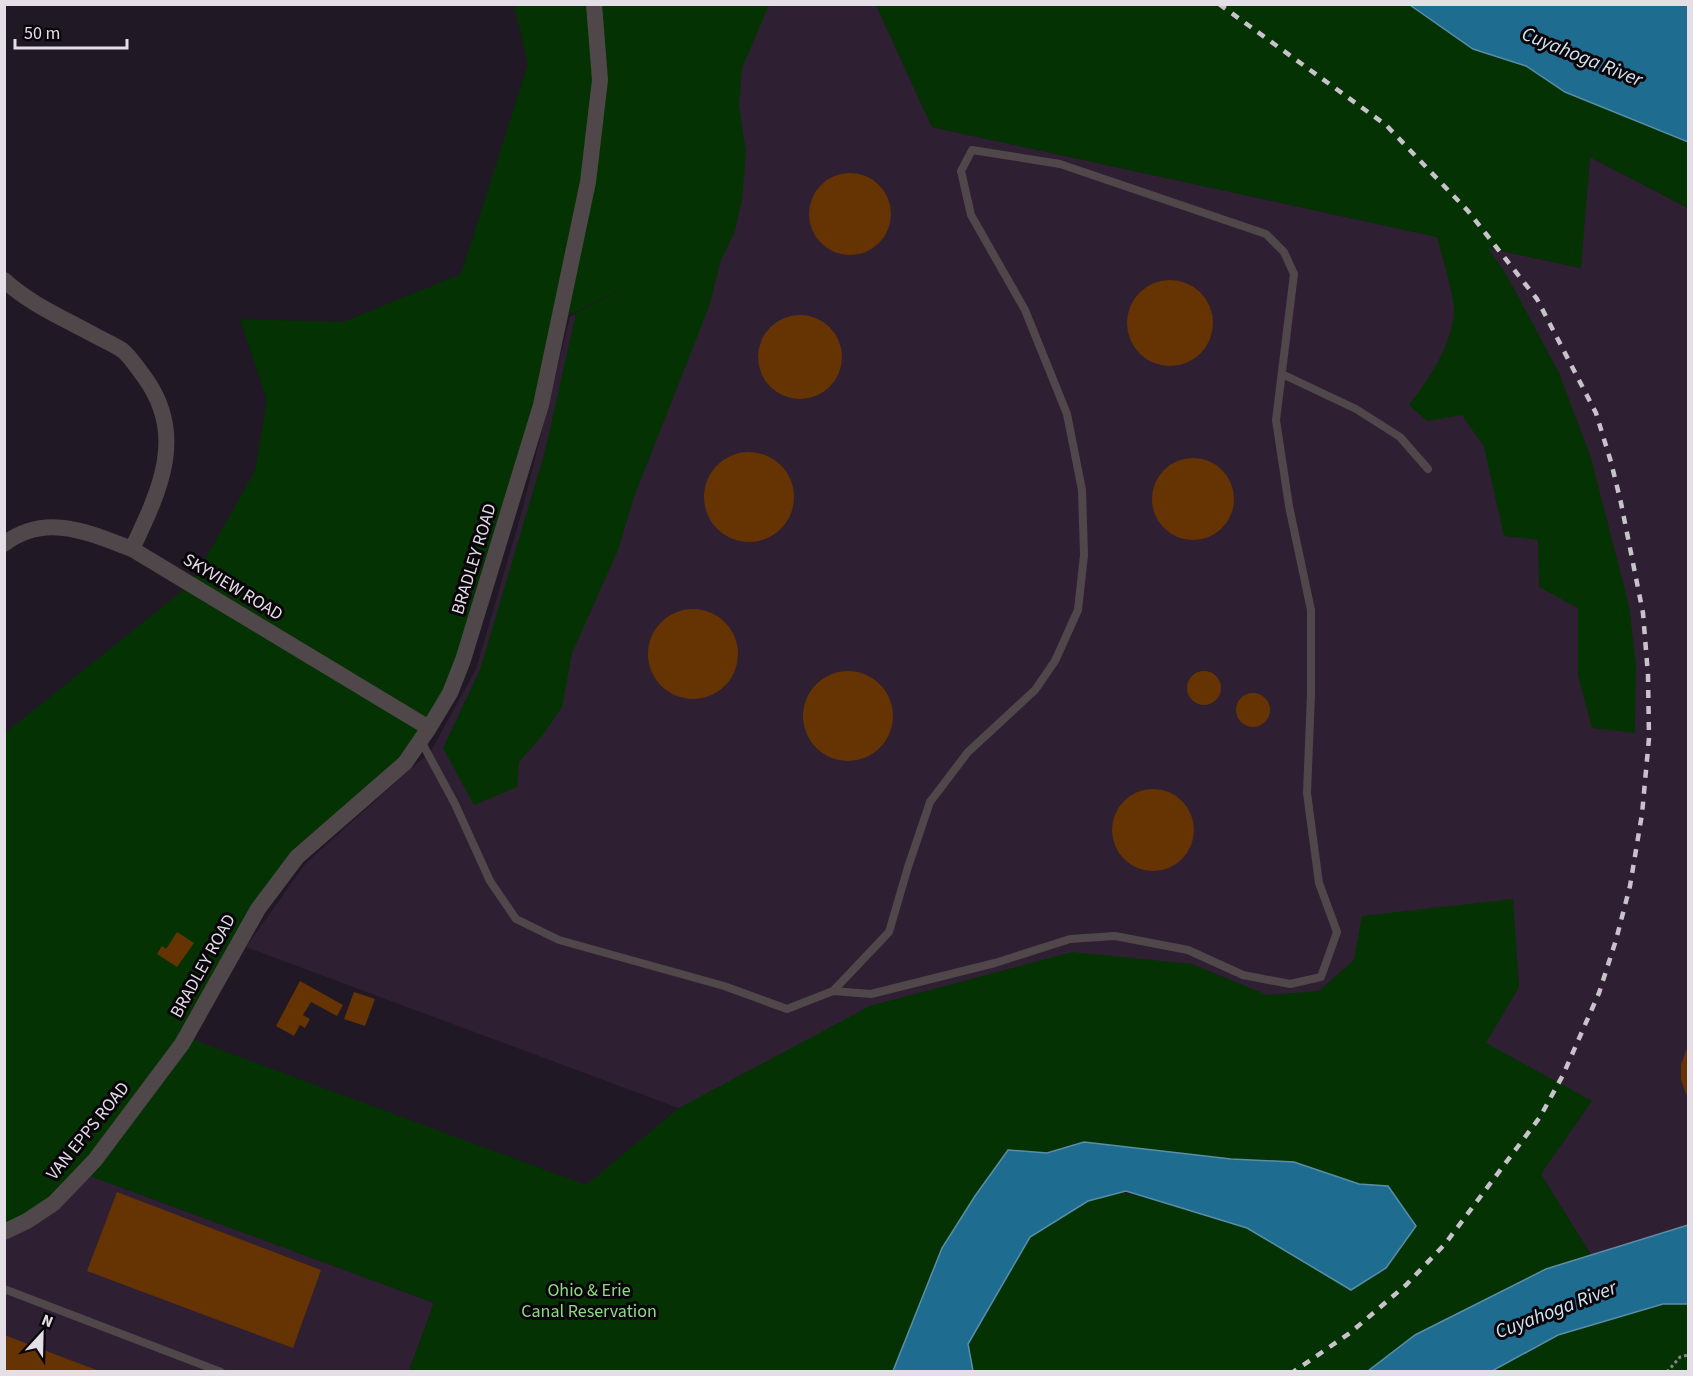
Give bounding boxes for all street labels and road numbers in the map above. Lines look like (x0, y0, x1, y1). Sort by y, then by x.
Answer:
street label: BRADLEY ROAD (445, 500, 503, 618)
street label: SKYVIEW ROAD (178, 547, 288, 627)
street label: BRADLEY ROAD (164, 910, 242, 1022)
street label: VAN EPPS ROAD (41, 1077, 135, 1185)

